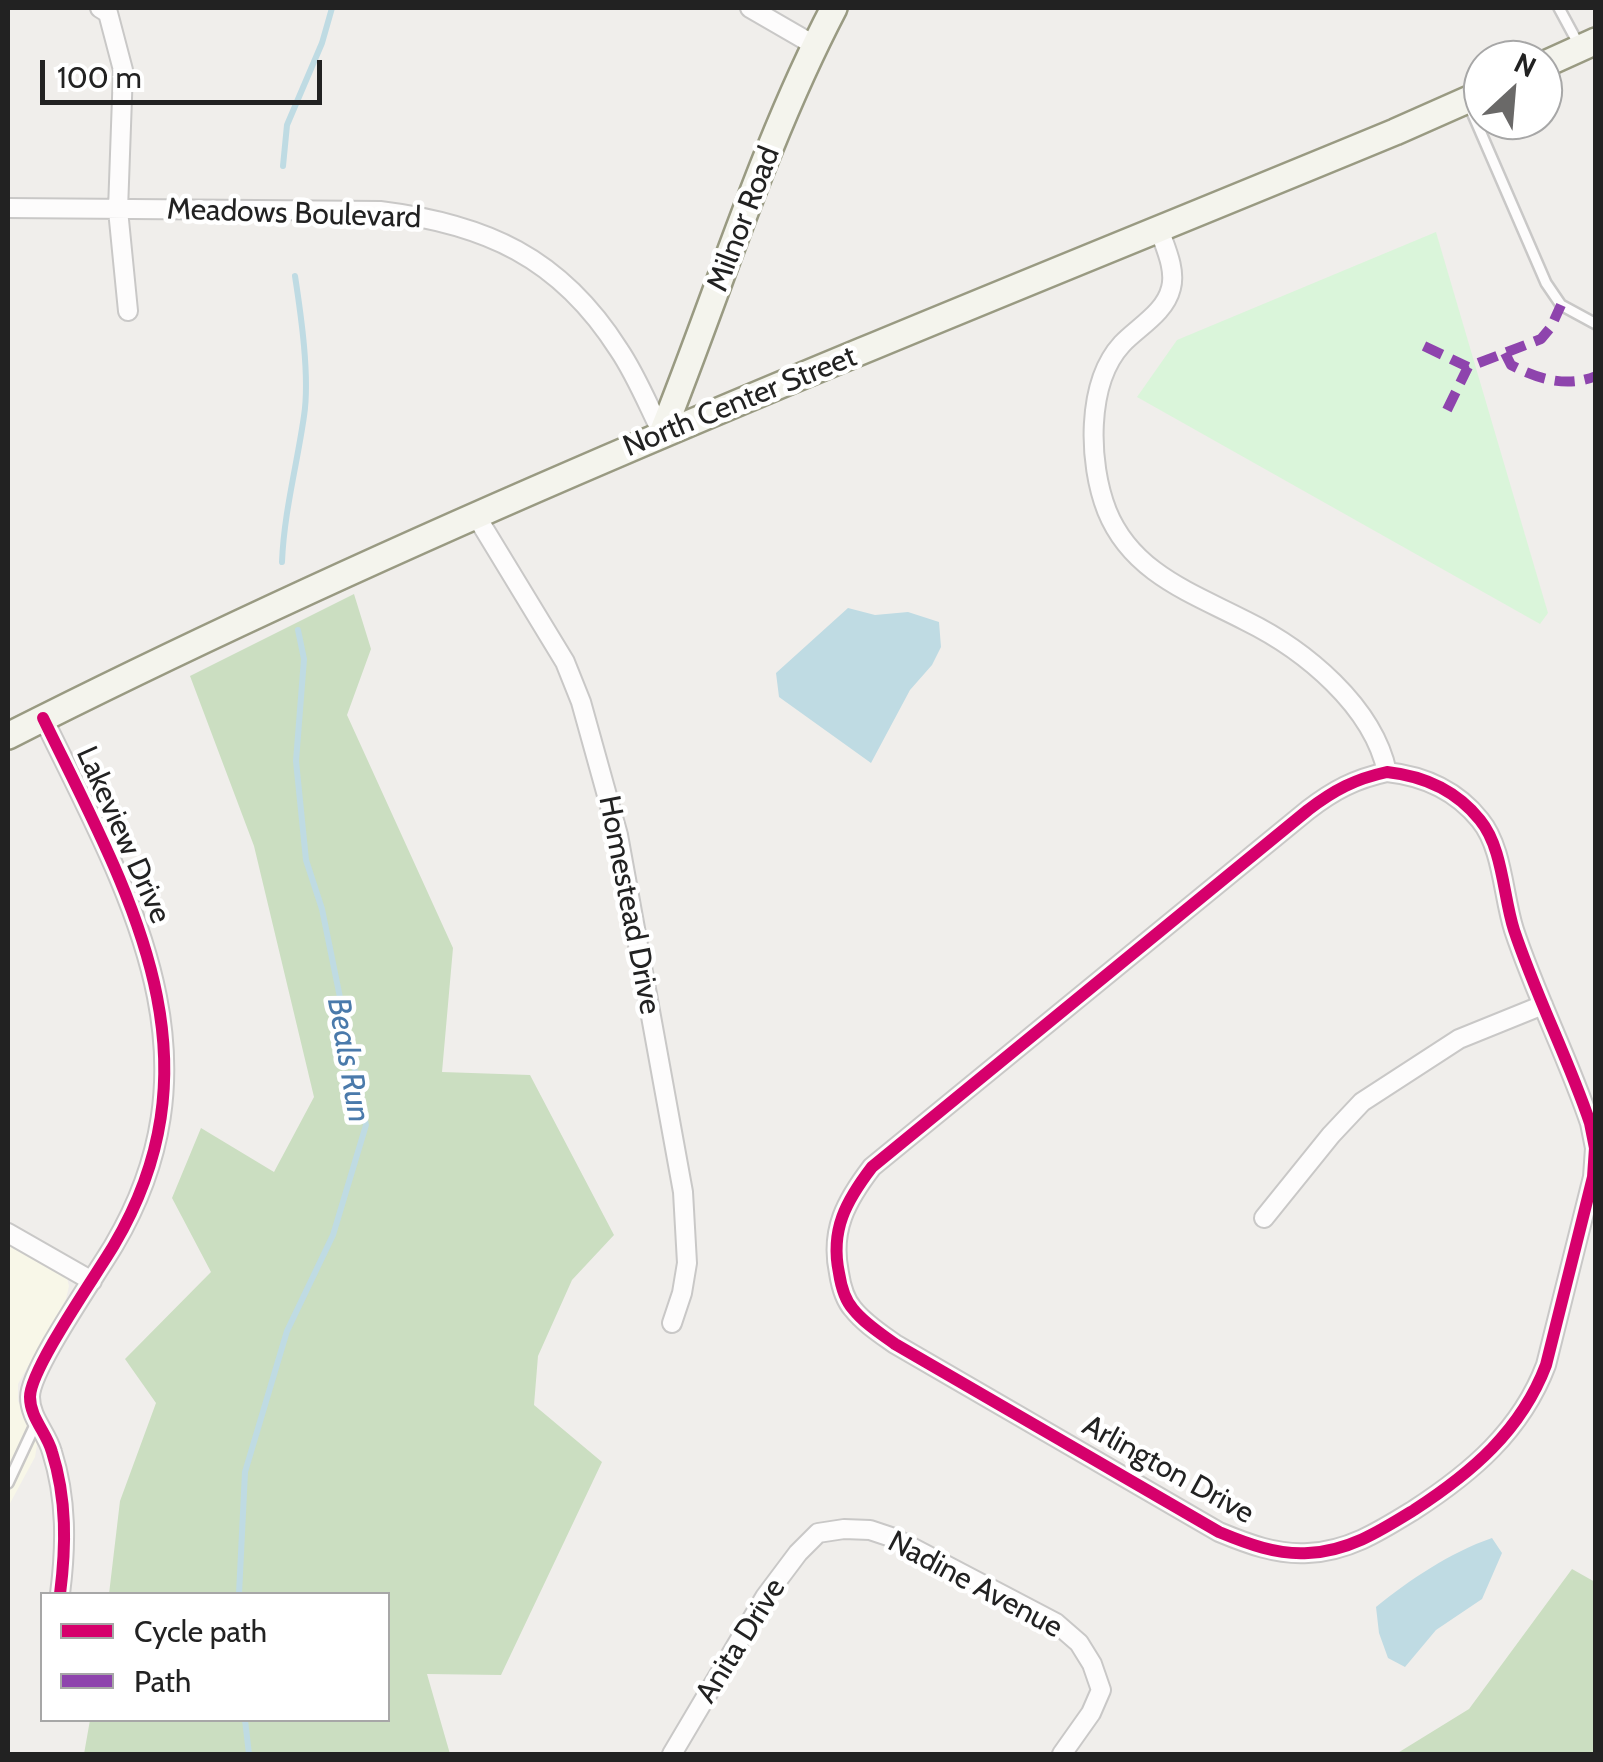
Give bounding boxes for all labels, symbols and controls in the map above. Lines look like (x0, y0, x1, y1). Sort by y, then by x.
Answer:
scale bar (45, 40, 328, 102)
north arrow (1463, 40, 1563, 140)
text: N (1509, 45, 1542, 84)
text: 100 m (57, 59, 142, 96)
street label: Milnor Road (700, 142, 788, 296)
street label: Meadows Boulevard (166, 192, 422, 236)
street label: North Center Street (618, 339, 862, 465)
street label: Lakeview Drive (68, 741, 178, 929)
street label: Homestead Drive (590, 793, 668, 1017)
water label: Beals Run (318, 994, 378, 1126)
street label: Arlington Drive (1076, 1408, 1260, 1532)
street label: Nadine Avenue (882, 1524, 1068, 1646)
street label: Anita Drive (689, 1572, 793, 1710)
legend (40, 1592, 390, 1722)
text: Cycle path (134, 1613, 267, 1650)
text: Path (134, 1663, 191, 1700)

